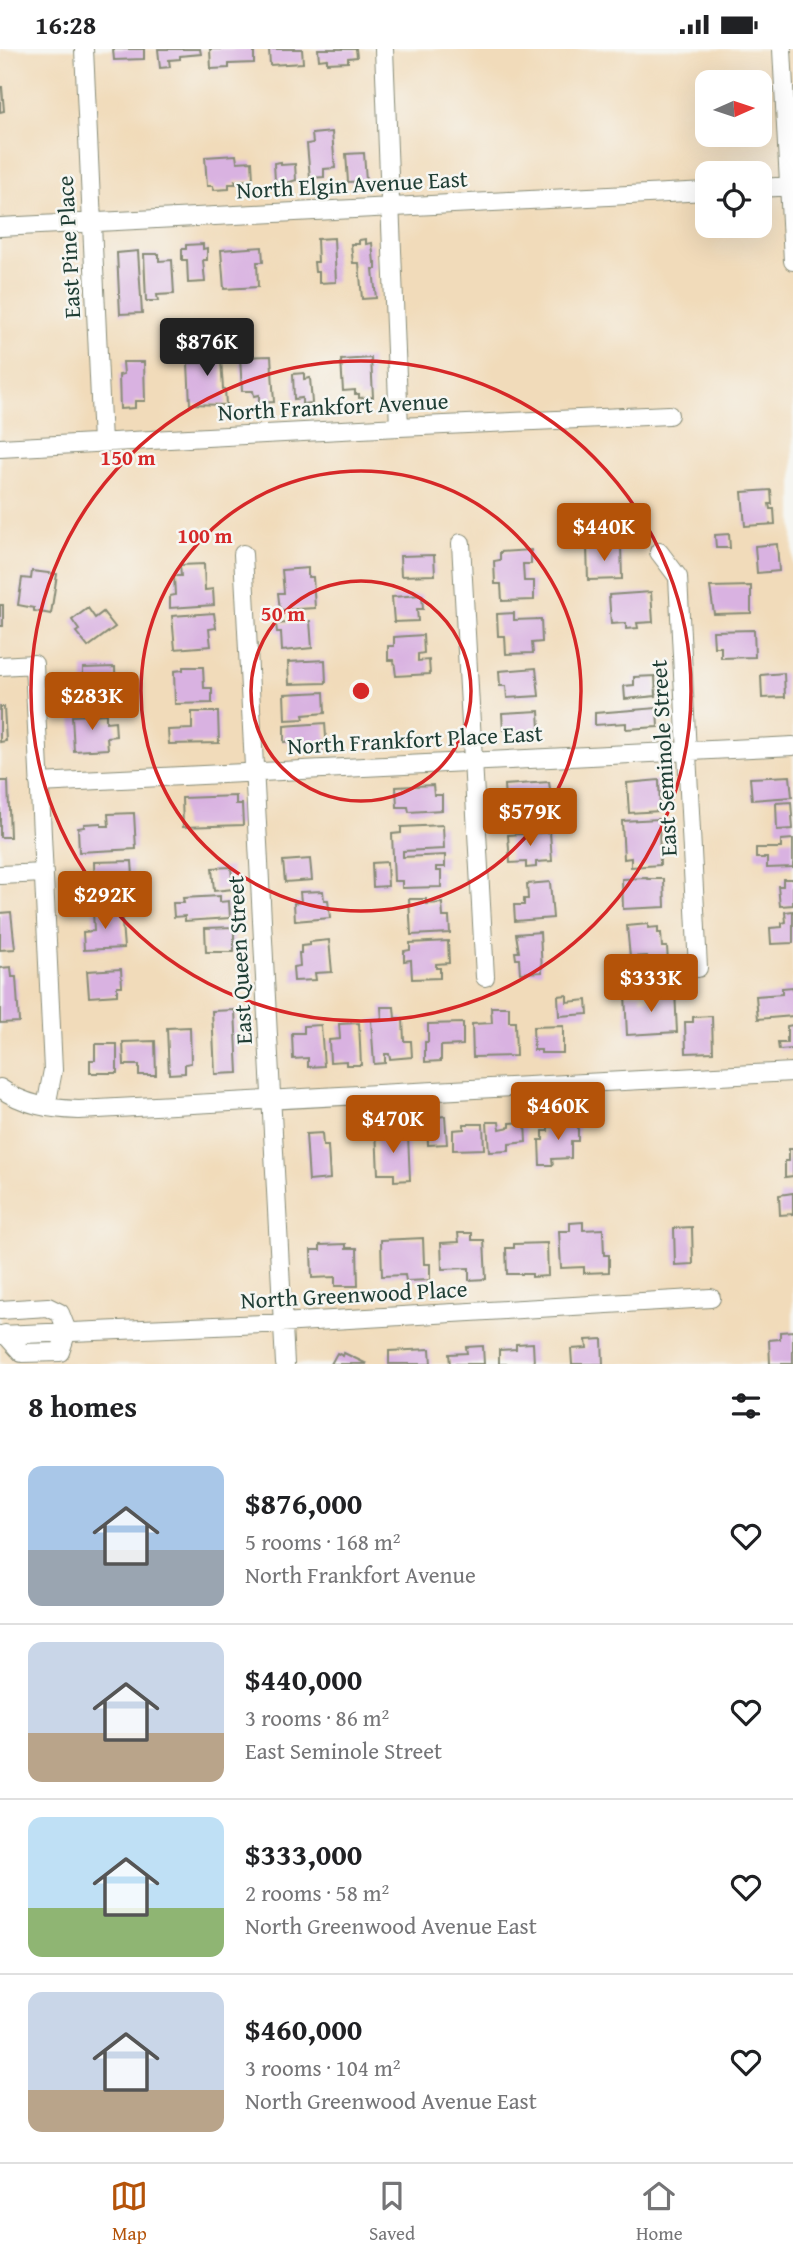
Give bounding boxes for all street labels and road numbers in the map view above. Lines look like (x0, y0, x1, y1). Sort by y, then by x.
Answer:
street label: North Elgin Avenue East (235, 161, 469, 207)
street label: East Pine Place (48, 175, 88, 319)
street label: North Frankfort Avenue (217, 383, 449, 429)
street label: East Seminole Street (641, 659, 685, 857)
street label: North Frankfort Place East (287, 716, 543, 762)
street label: East Queen Street (218, 875, 260, 1045)
street label: North Greenwood Place (240, 1272, 468, 1316)

